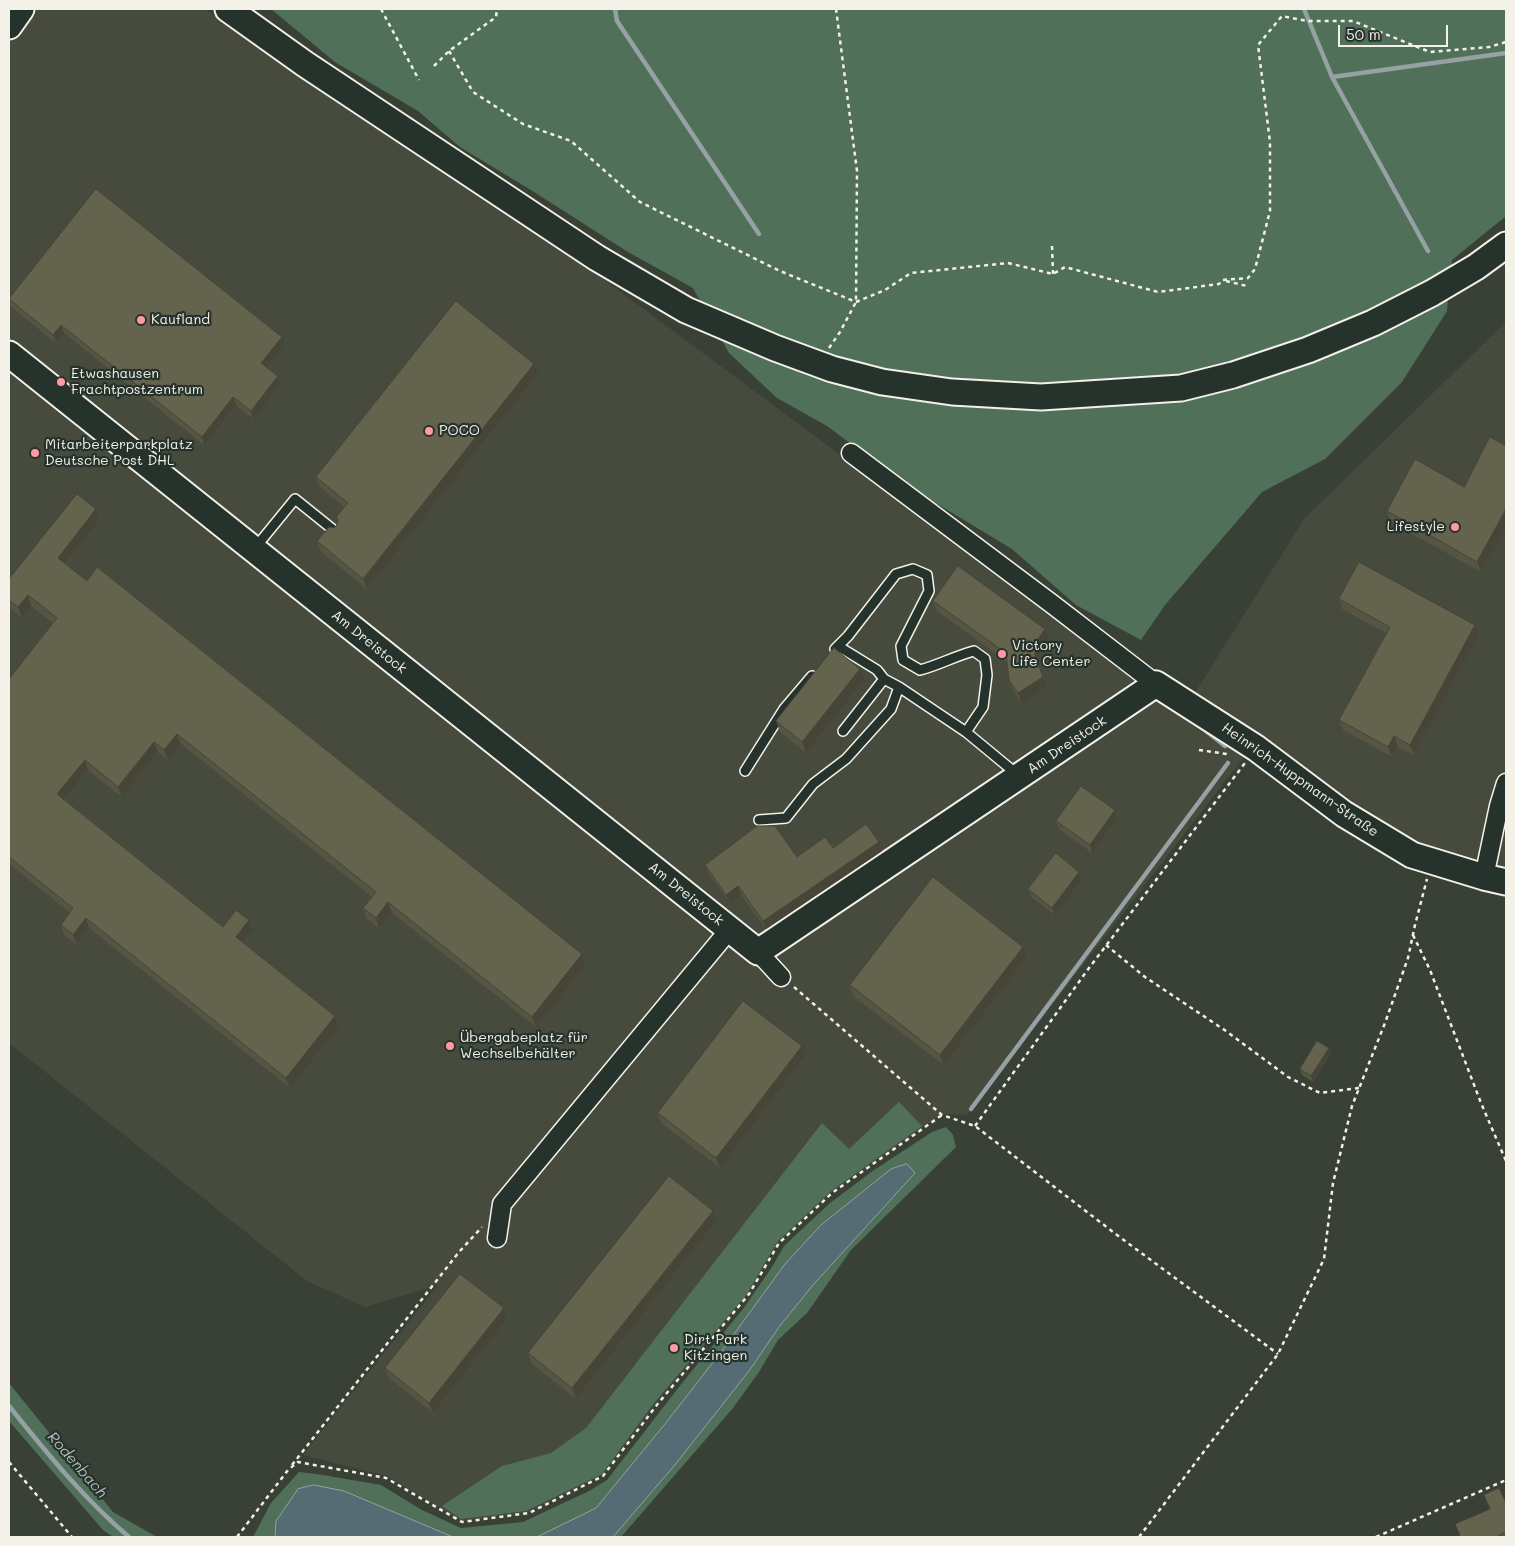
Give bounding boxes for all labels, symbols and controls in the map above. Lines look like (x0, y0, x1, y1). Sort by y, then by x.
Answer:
scale bar (1340, 15, 1450, 47)
text: 50 m (1346, 24, 1381, 44)
place label: Kaufland (151, 312, 210, 328)
marker: Kaufland (135, 314, 147, 326)
place label: Etwashausen Frachtpostzentrum (71, 366, 203, 398)
marker: Etwashausen Frachtpostzentrum (55, 376, 67, 388)
place label: POCO (439, 423, 480, 439)
marker: POCO (423, 425, 435, 437)
place label: Mitarbeiterparkplatz Deutsche Post DHL (45, 437, 193, 470)
marker: Mitarbeiterparkplatz Deutsche Post DHL (29, 447, 41, 459)
place label: Lifestyle (1387, 519, 1445, 535)
marker: Lifestyle (1449, 521, 1461, 533)
street label: Am Dreistock (328, 607, 410, 677)
place label: Victory Life Center (1012, 638, 1091, 670)
marker: Victory Life Center (996, 648, 1008, 660)
street label: Am Dreistock (1024, 712, 1110, 778)
street label: Heinrich-Huppmann-Straße (1218, 719, 1382, 841)
street label: Am Dreistock (645, 859, 727, 929)
place label: Übergabeplatz für Wechselbehälter (460, 1030, 588, 1062)
marker: Übergabeplatz für Wechselbehälter (444, 1040, 456, 1052)
place label: Dirt Park Kitzingen (684, 1332, 747, 1364)
marker: Dirt Park Kitzingen (668, 1342, 680, 1354)
water label: Rodenbach (43, 1428, 111, 1502)

